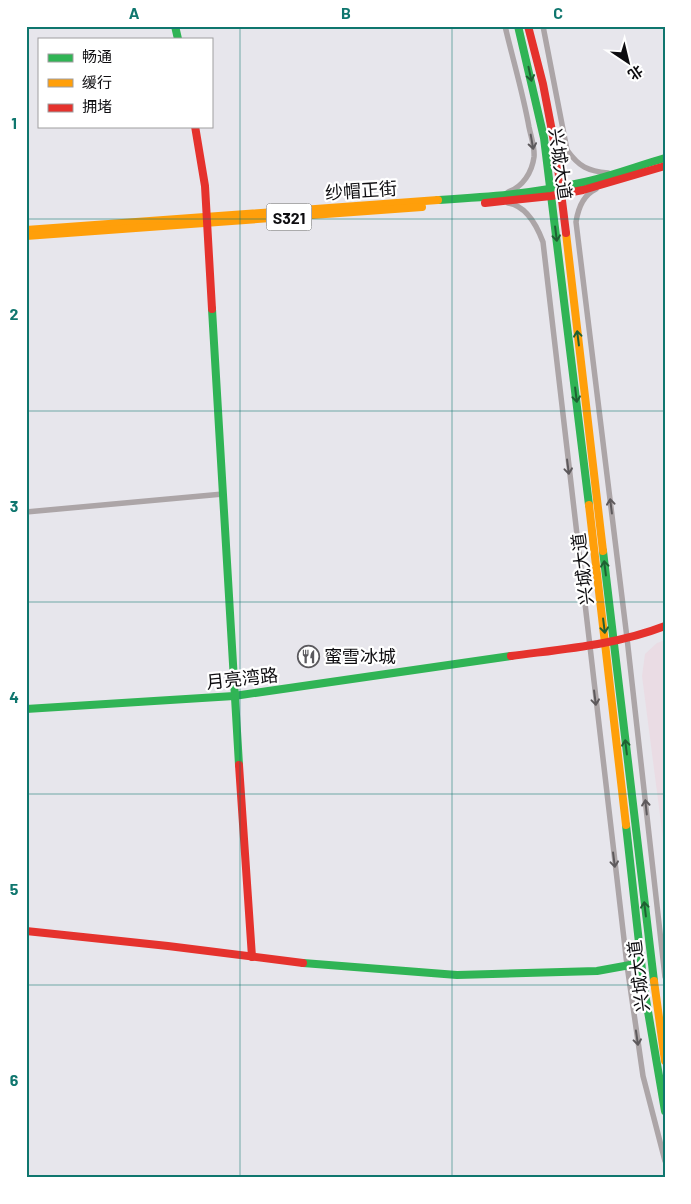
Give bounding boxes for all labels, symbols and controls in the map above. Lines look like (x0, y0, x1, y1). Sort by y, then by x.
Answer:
text: A (129, 3, 140, 22)
text: B (341, 3, 351, 22)
text: C (553, 3, 563, 22)
legend (38, 38, 212, 128)
north arrow (604, 38, 654, 88)
text: 畅通 (82, 47, 112, 65)
text: 北 (625, 62, 646, 84)
one-way arrow (526, 65, 535, 81)
text: 缓行 (82, 73, 112, 91)
text: 拥堵 (82, 97, 112, 115)
text: 1 (11, 113, 17, 132)
street label: 兴城大道 (545, 127, 577, 201)
one-way arrow (528, 133, 538, 149)
street label: 纱帽正街 (324, 177, 398, 203)
road number: S321 (266, 203, 312, 230)
one-way arrow (551, 226, 561, 242)
text: 2 (10, 304, 19, 323)
one-way arrow (573, 330, 583, 346)
one-way arrow (571, 387, 581, 403)
one-way arrow (563, 459, 573, 475)
text: 3 (10, 496, 18, 515)
one-way arrow (606, 499, 616, 515)
street label: 兴城大道 (567, 532, 597, 606)
one-way arrow (600, 561, 610, 577)
one-way arrow (599, 618, 609, 634)
restaurant icon: 蜜雪冰城 (296, 644, 320, 668)
place label: 蜜雪冰城 (324, 645, 396, 667)
street label: 月亮湾路 (205, 663, 279, 693)
text: 4 (9, 687, 19, 706)
one-way arrow (590, 690, 600, 706)
one-way arrow (621, 740, 631, 756)
one-way arrow (641, 799, 651, 815)
one-way arrow (609, 851, 619, 867)
text: 5 (10, 879, 19, 898)
one-way arrow (640, 901, 650, 917)
street label: 兴城大道 (623, 939, 653, 1013)
one-way arrow (632, 1030, 642, 1046)
text: 6 (10, 1070, 19, 1089)

